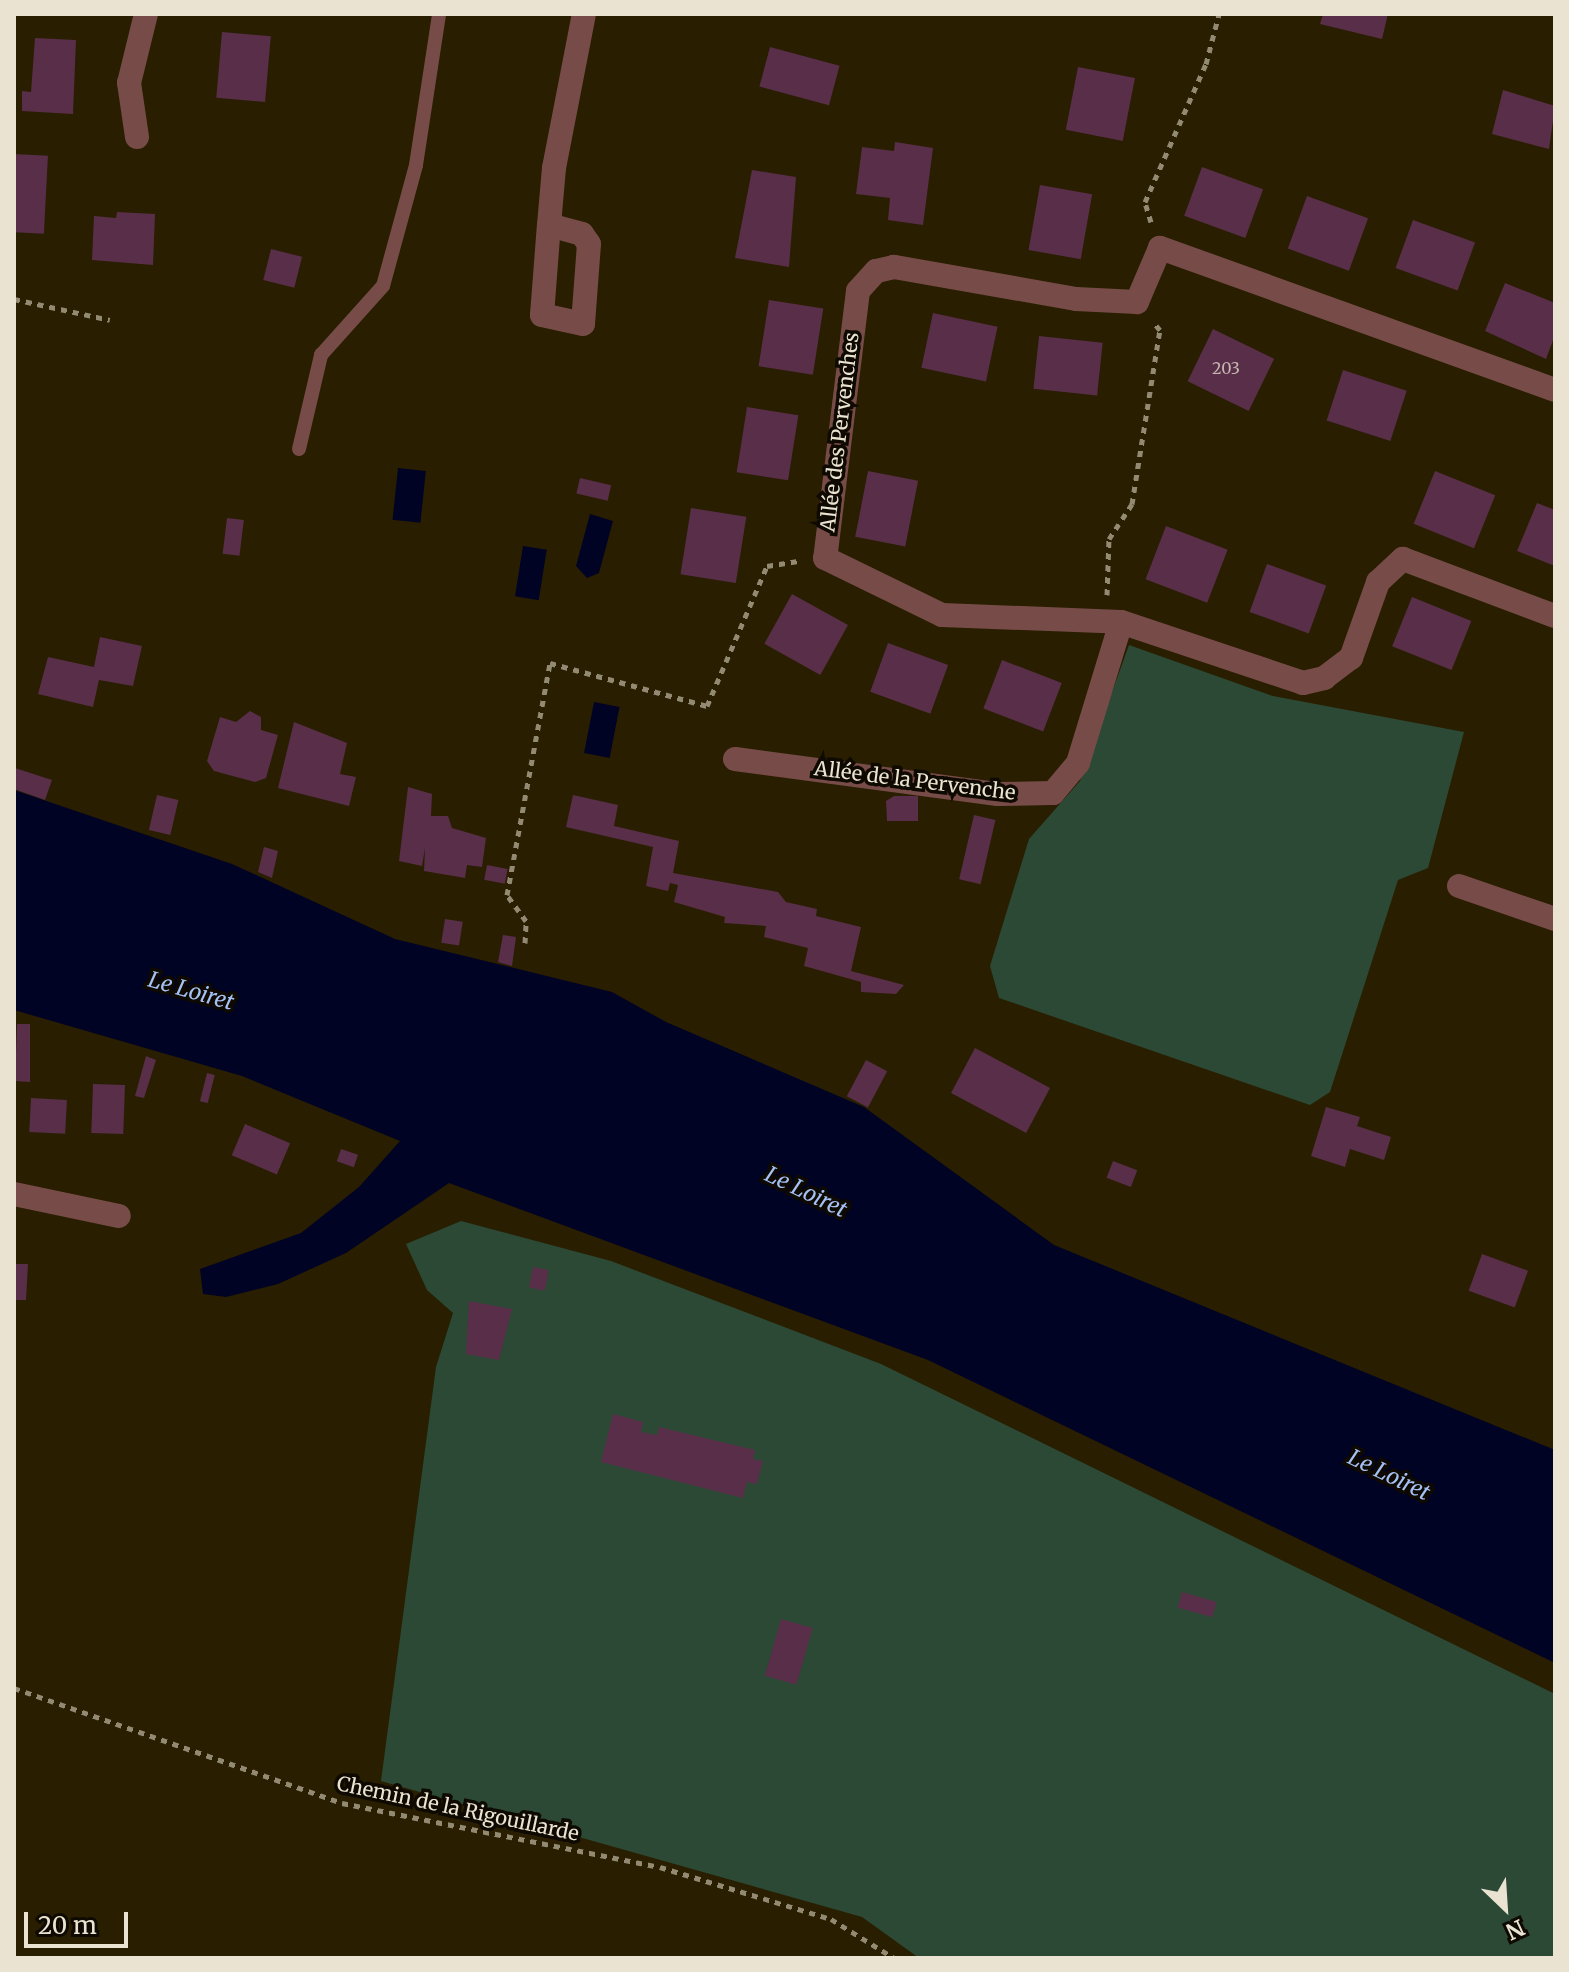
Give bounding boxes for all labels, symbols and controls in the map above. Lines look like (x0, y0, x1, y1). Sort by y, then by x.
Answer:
street label: Allée des Pervenches (815, 331, 863, 533)
house number: 203 (1212, 358, 1240, 378)
street label: Allée de la Pervenche (813, 756, 1017, 804)
water label: Le Loiret (145, 966, 237, 1016)
water label: Le Loiret (761, 1161, 851, 1223)
water label: Le Loiret (1344, 1444, 1434, 1506)
street label: Chemin de la Rigouillarde (335, 1771, 581, 1845)
north arrow (1465, 1868, 1545, 1948)
scale bar (28, 1896, 132, 1946)
text: 20 m (38, 1910, 97, 1941)
text: N (1501, 1913, 1529, 1946)

